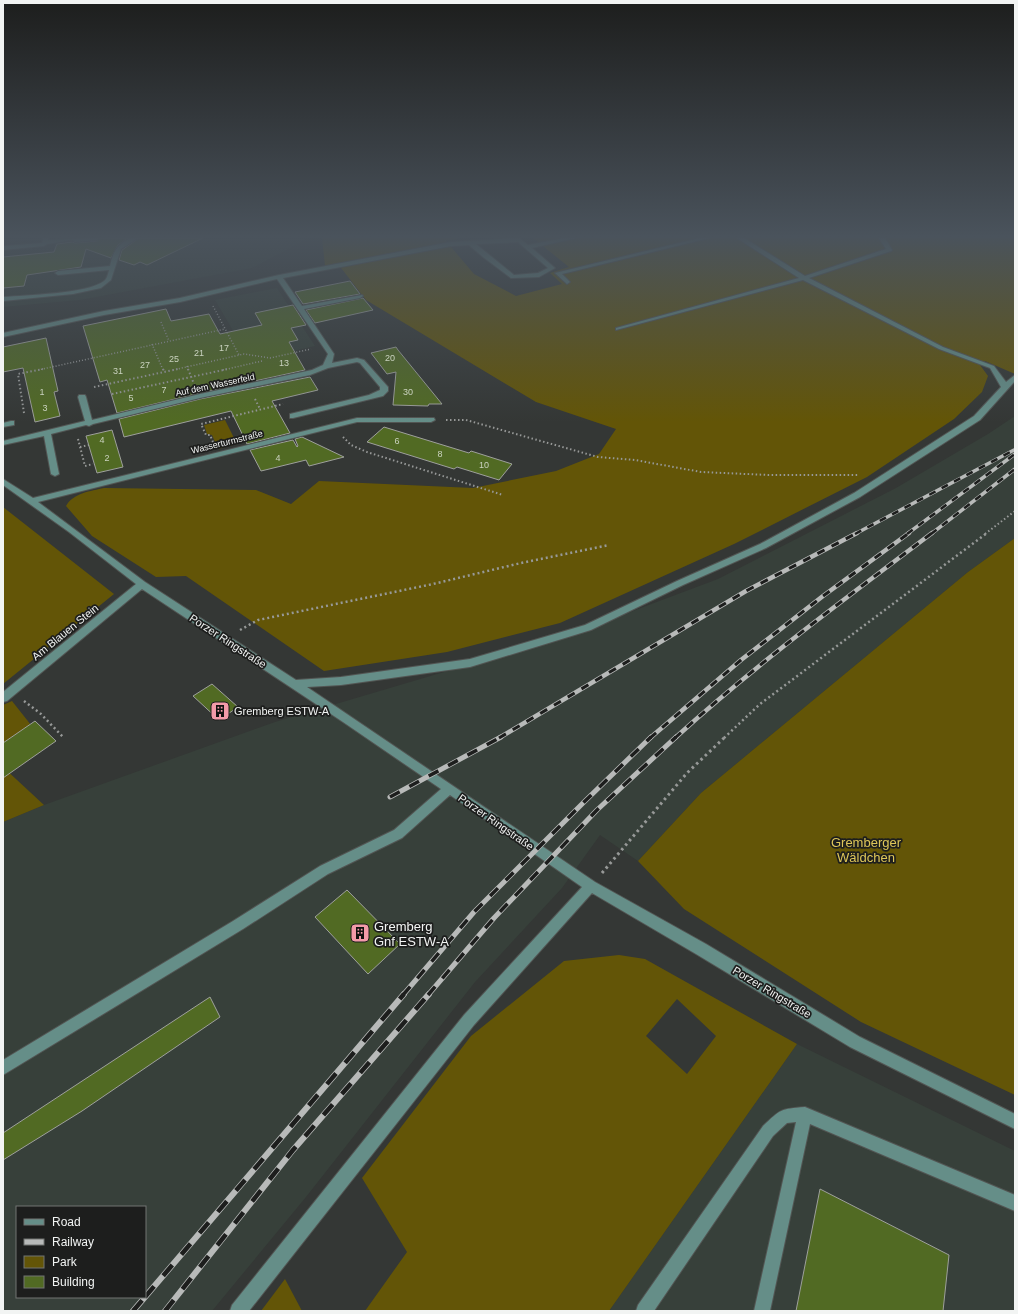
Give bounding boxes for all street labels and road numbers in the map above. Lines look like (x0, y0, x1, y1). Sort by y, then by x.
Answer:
street label: Auf dem Wasserfeld (174, 372, 256, 398)
street label: Wasserturmstraße (190, 428, 264, 456)
street label: Am Blauen Stein (29, 602, 101, 662)
street label: Porzer Ringstraße (187, 612, 269, 670)
street label: Porzer Ringstraße (456, 791, 536, 853)
street label: Porzer Ringstraße (731, 964, 813, 1020)

